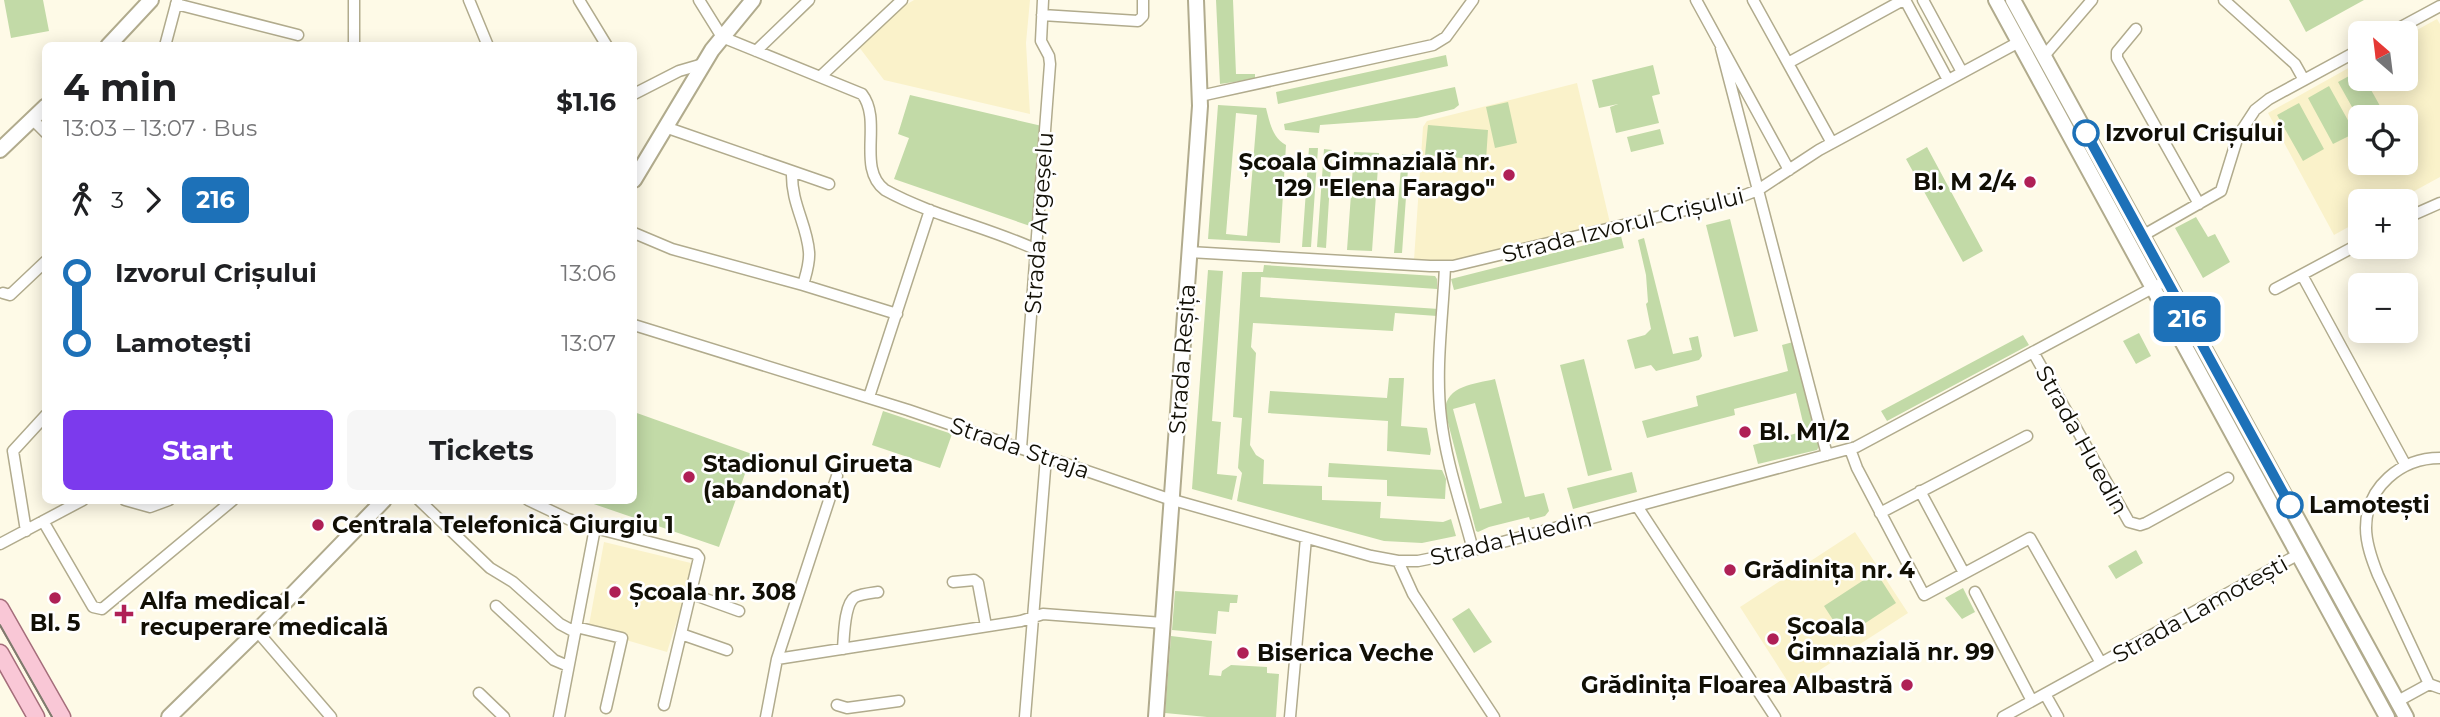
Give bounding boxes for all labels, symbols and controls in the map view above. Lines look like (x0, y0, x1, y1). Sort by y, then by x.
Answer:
north arrow (2348, 21, 2418, 91)
map controls (2348, 21, 2418, 343)
text: 4 min (63, 64, 178, 111)
text: $1.16 (556, 86, 616, 118)
button: locate (2348, 105, 2418, 175)
text: 13:03 – 13:07 · Bus (63, 114, 257, 142)
place label: Izvorul Crișului (2105, 119, 2284, 148)
marker: Izvorul Crișului (2073, 120, 2099, 146)
street label: Strada Argeșelu (1019, 131, 1059, 315)
place label: Școala Gimnazială nr. 129 "Elena Farago" (1239, 148, 1495, 202)
marker: Școala Gimnazială nr. 129 "Elena Farago" (1501, 167, 1517, 183)
place label: Bl. M 2/4 (1913, 168, 2016, 196)
marker: Bl. M 2/4 (2022, 174, 2038, 190)
icon: walk (63, 181, 101, 219)
icon: forward (134, 181, 172, 219)
street label: Strada Izvorul Crișului (1499, 181, 1747, 269)
text: 216 (196, 185, 235, 214)
text: 3 (111, 186, 124, 214)
button: + (2348, 189, 2418, 259)
text: Izvorul Crișului (115, 257, 317, 289)
text: 13:06 (561, 259, 616, 287)
button: − (2348, 273, 2418, 343)
street label: Strada Reșița (1163, 283, 1201, 435)
line badge: 216 (2147, 296, 2227, 342)
text: 216 (2168, 304, 2206, 333)
text: Lamotești (115, 327, 251, 359)
text: 13:07 (561, 329, 616, 357)
street label: Strada Huedin (2030, 361, 2134, 519)
button: Start (63, 410, 333, 490)
button: Tickets (347, 410, 616, 490)
street label: Strada Straja (947, 411, 1093, 485)
place label: Bl. M1/2 (1759, 418, 1850, 446)
marker: Bl. M1/2 (1737, 424, 1753, 440)
place label: Stadionul Girueta (abandonat) (703, 450, 913, 504)
marker: Stadionul Girueta (abandonat) (681, 469, 697, 485)
place label: Lamotești (2309, 491, 2430, 520)
marker: Lamotești (2277, 492, 2303, 518)
street label: Strada Huedin (1427, 504, 1595, 572)
place label: Centrala Telefonică Giurgiu 1 (332, 511, 674, 539)
marker: Centrala Telefonică Giurgiu 1 (310, 517, 326, 533)
street label: Strada Lamotești (2107, 549, 2293, 669)
place label: Grădinița nr. 4 (1744, 556, 1915, 585)
marker: Grădinița nr. 4 (1722, 562, 1738, 578)
place label: Școala nr. 308 (629, 578, 796, 607)
marker: Școala nr. 308 (607, 584, 623, 600)
place label: Alfa medical - recuperare medicală (139, 587, 388, 641)
marker: Bl. 5 (47, 590, 63, 606)
marker: Alfa medical - recuperare medicală (114, 604, 134, 624)
place label: Bl. 5 (30, 609, 81, 637)
place label: Școala Gimnazială nr. 99 (1787, 612, 1995, 666)
marker: Școala Gimnazială nr. 99 (1765, 631, 1781, 647)
place label: Biserica Veche (1257, 639, 1434, 667)
marker: Biserica Veche (1235, 645, 1251, 661)
place label: Grădinița Floarea Albastră (1581, 671, 1893, 700)
marker: Grădinița Floarea Albastră (1899, 677, 1915, 693)

